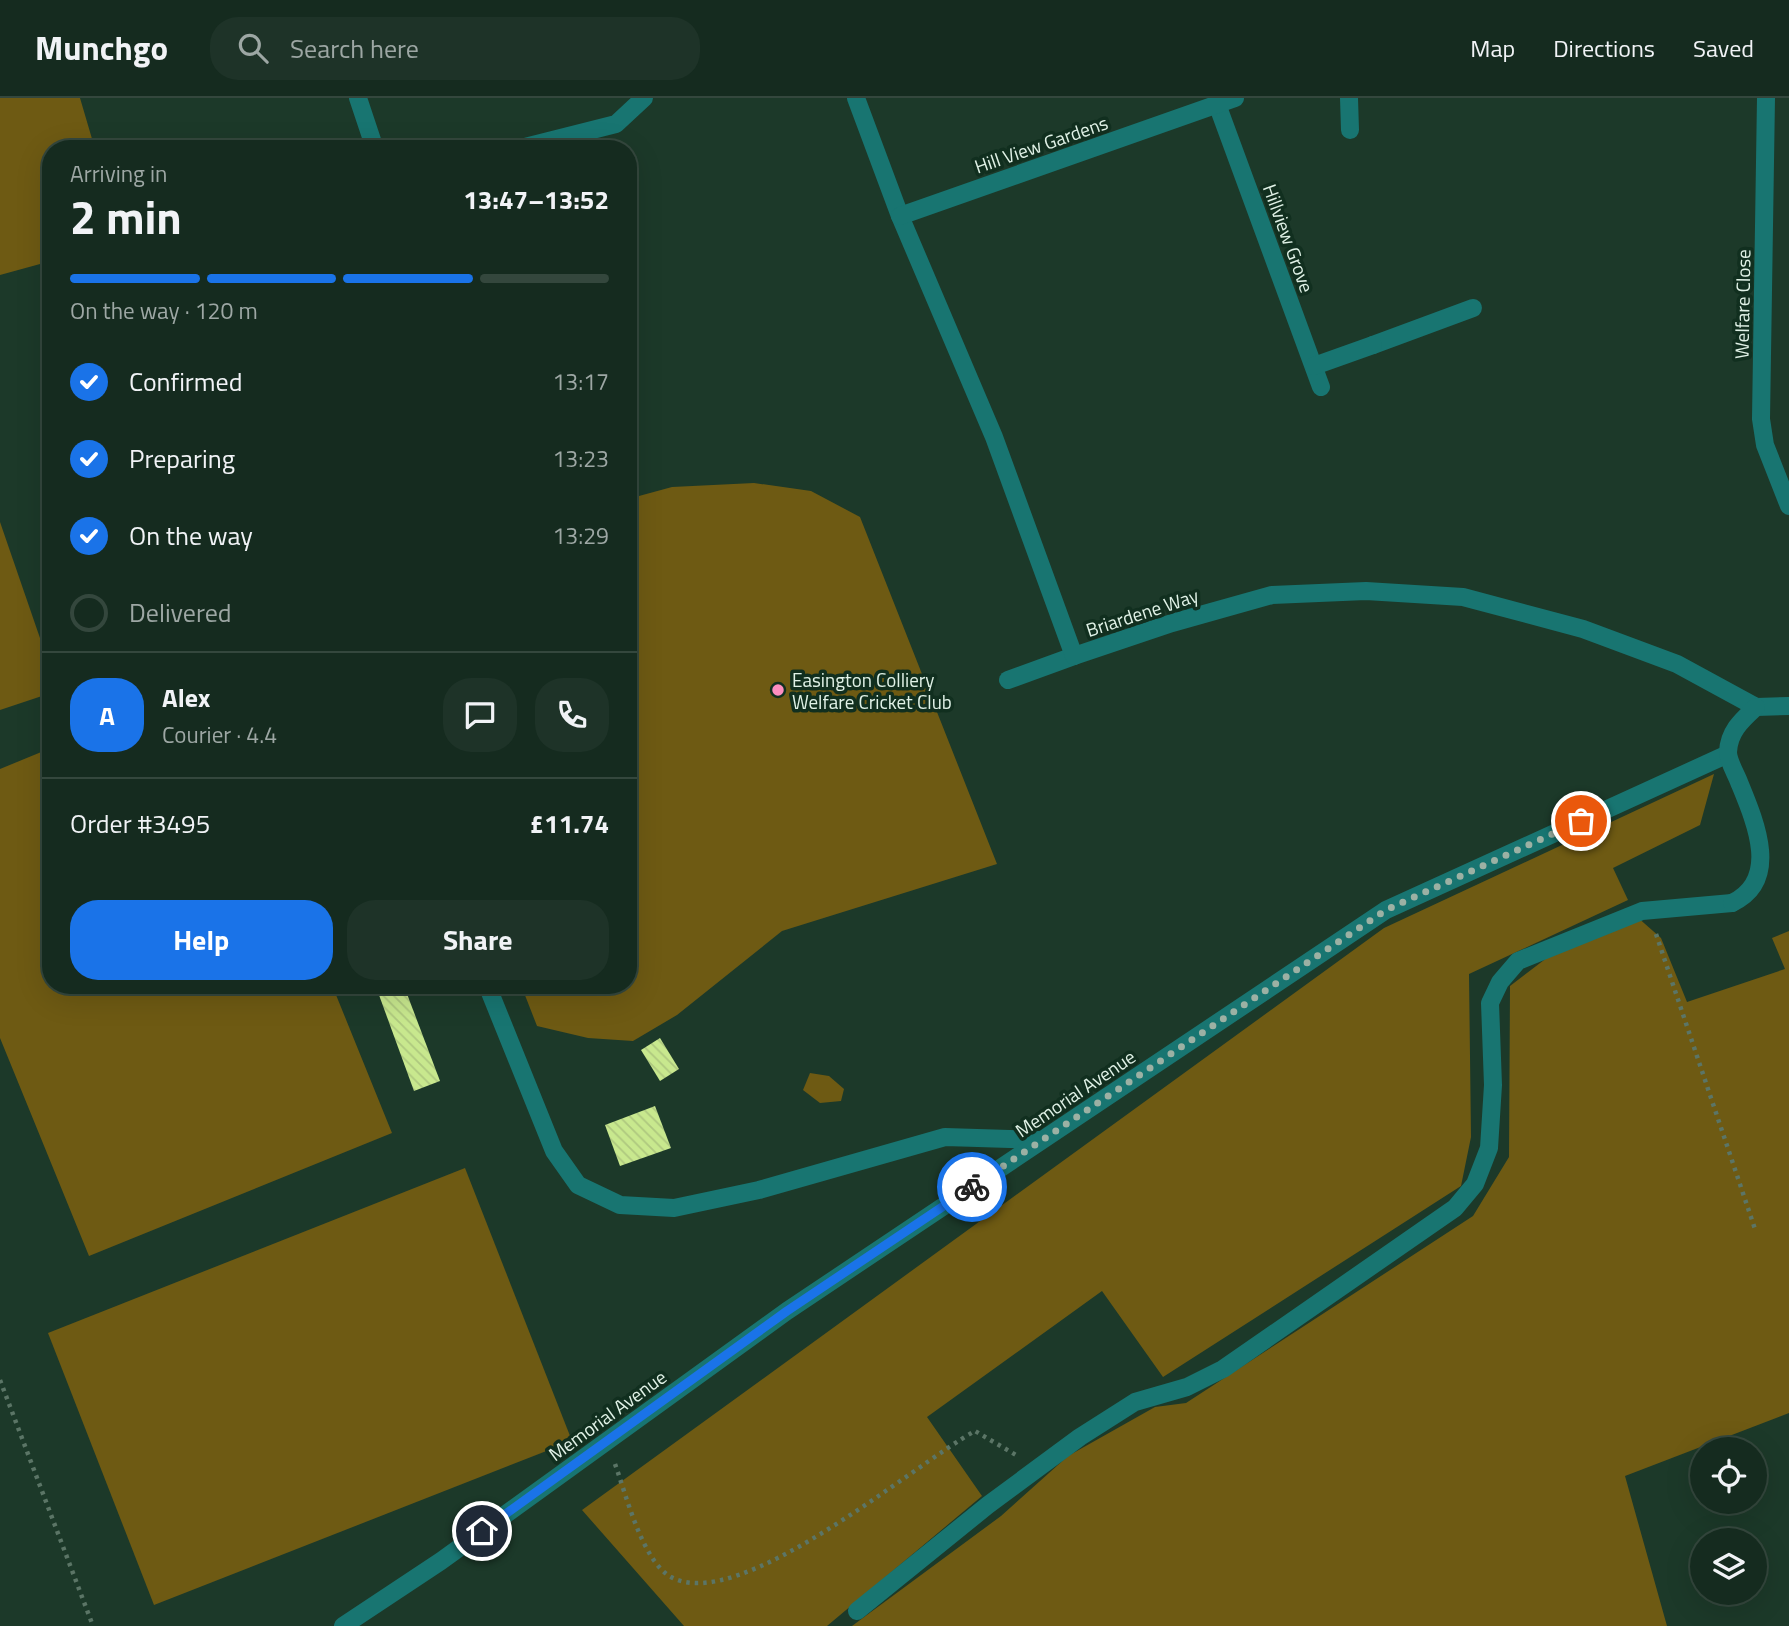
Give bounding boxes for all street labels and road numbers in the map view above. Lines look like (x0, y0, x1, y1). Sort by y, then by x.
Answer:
street label: Hill View Gardens (970, 108, 1112, 180)
street label: Hillview Grove (1256, 180, 1322, 296)
street label: Welfare Close (1727, 249, 1757, 359)
street label: Briardene Way (1082, 580, 1202, 644)
street label: Memorial Avenue (1009, 1042, 1141, 1144)
street label: Memorial Avenue (542, 1362, 672, 1468)

